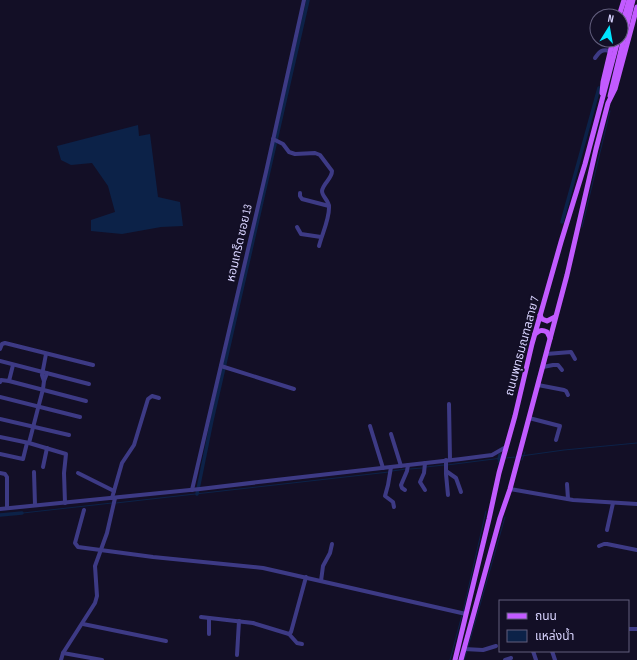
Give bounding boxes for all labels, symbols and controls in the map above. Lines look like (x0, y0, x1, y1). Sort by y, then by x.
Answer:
north arrow (589, 8, 629, 48)
text: N (607, 12, 615, 26)
street label: หอมเกร็ด ซอย 13 (223, 203, 256, 283)
street label: ถนนพุทธมณฑลสาย 7 (502, 295, 543, 397)
legend (499, 600, 629, 652)
text: ถนน (535, 609, 557, 624)
text: แหล่งน้ำ (535, 627, 574, 644)

